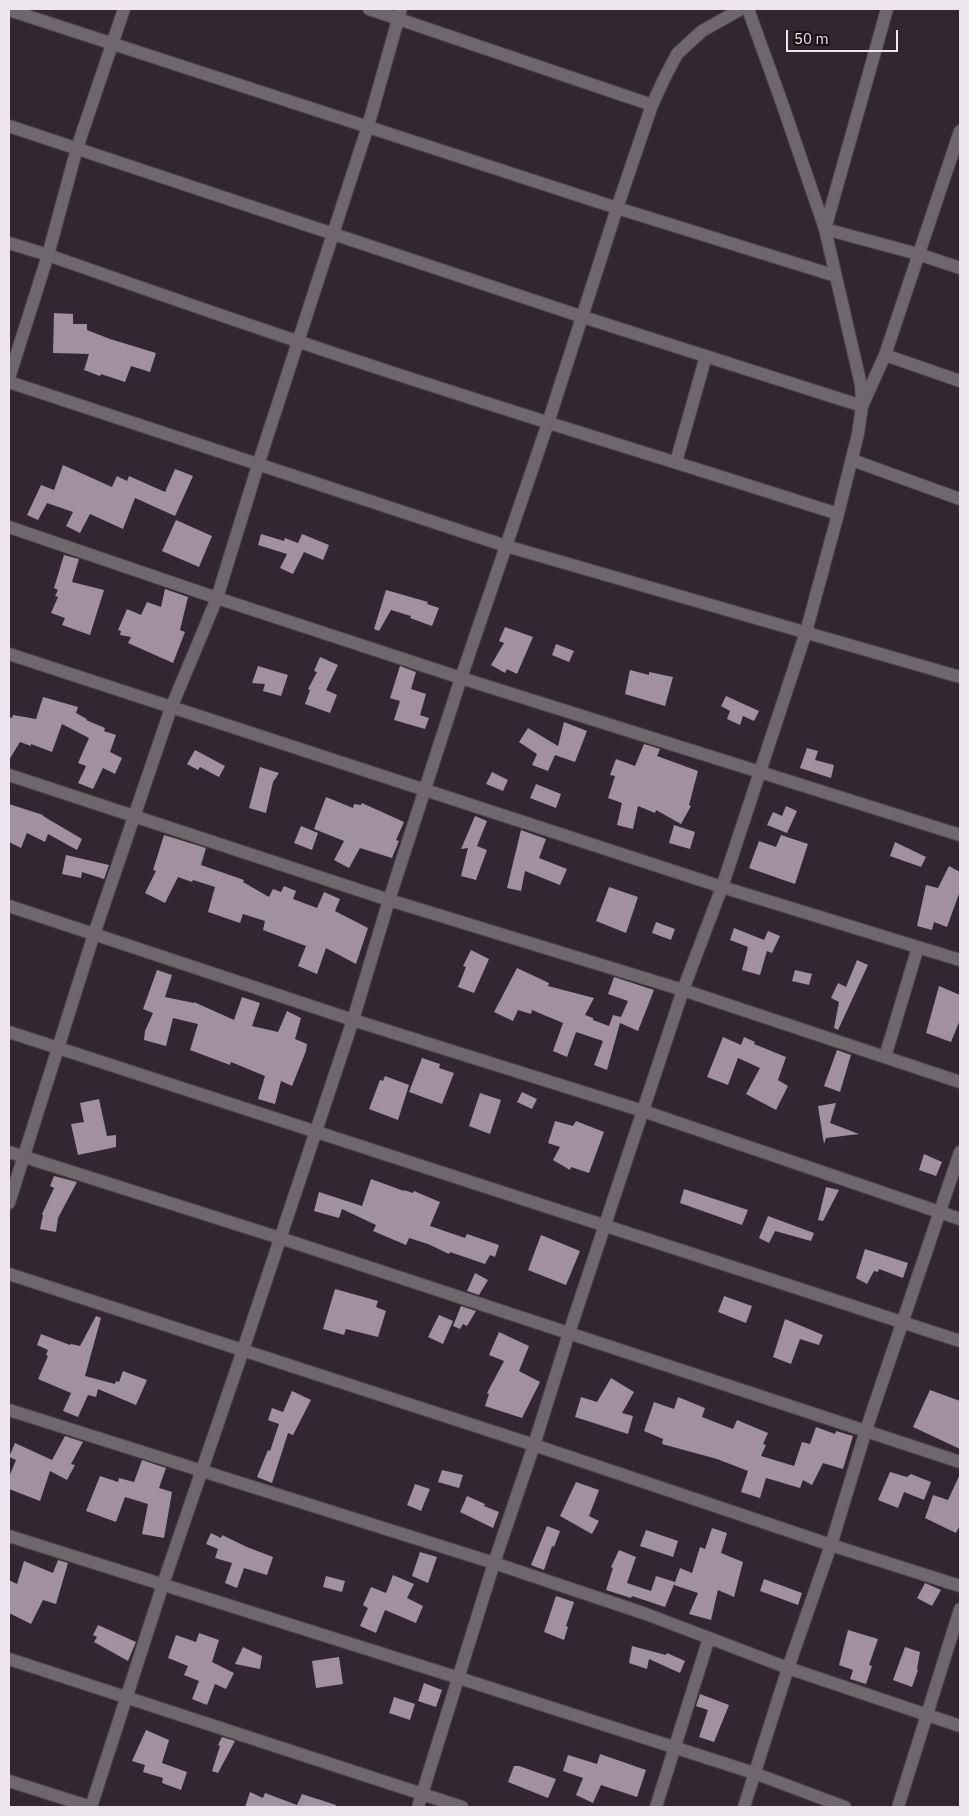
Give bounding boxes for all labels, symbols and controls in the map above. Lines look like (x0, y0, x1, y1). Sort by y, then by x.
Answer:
scale bar (789, 20, 902, 52)
text: 50 m (794, 29, 829, 48)

